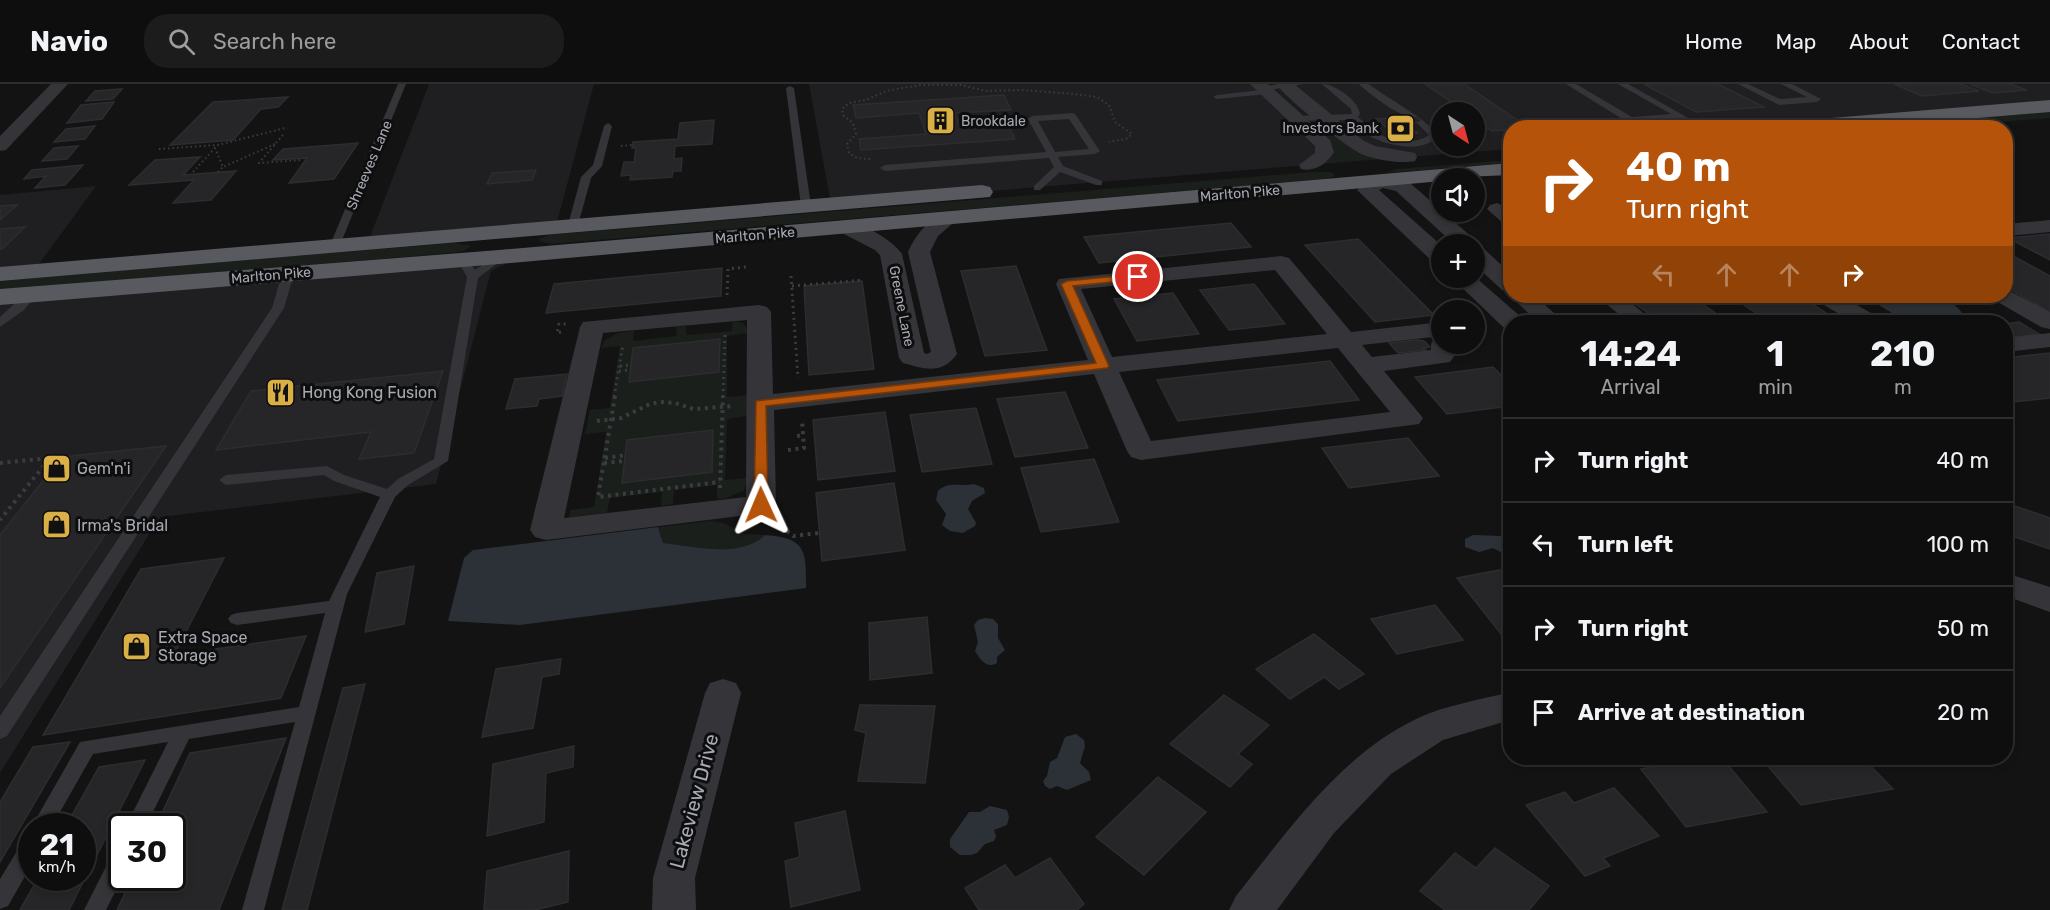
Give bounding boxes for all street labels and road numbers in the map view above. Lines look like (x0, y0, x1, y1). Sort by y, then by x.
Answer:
street label: Shreeves Lane (343, 118, 396, 213)
street label: Marlton Pike (1199, 182, 1281, 205)
street label: Marlton Pike (714, 224, 796, 247)
street label: Marlton Pike (230, 264, 312, 287)
street label: Greene Lane (885, 264, 918, 348)
street label: Lakeview Drive (664, 731, 724, 871)

